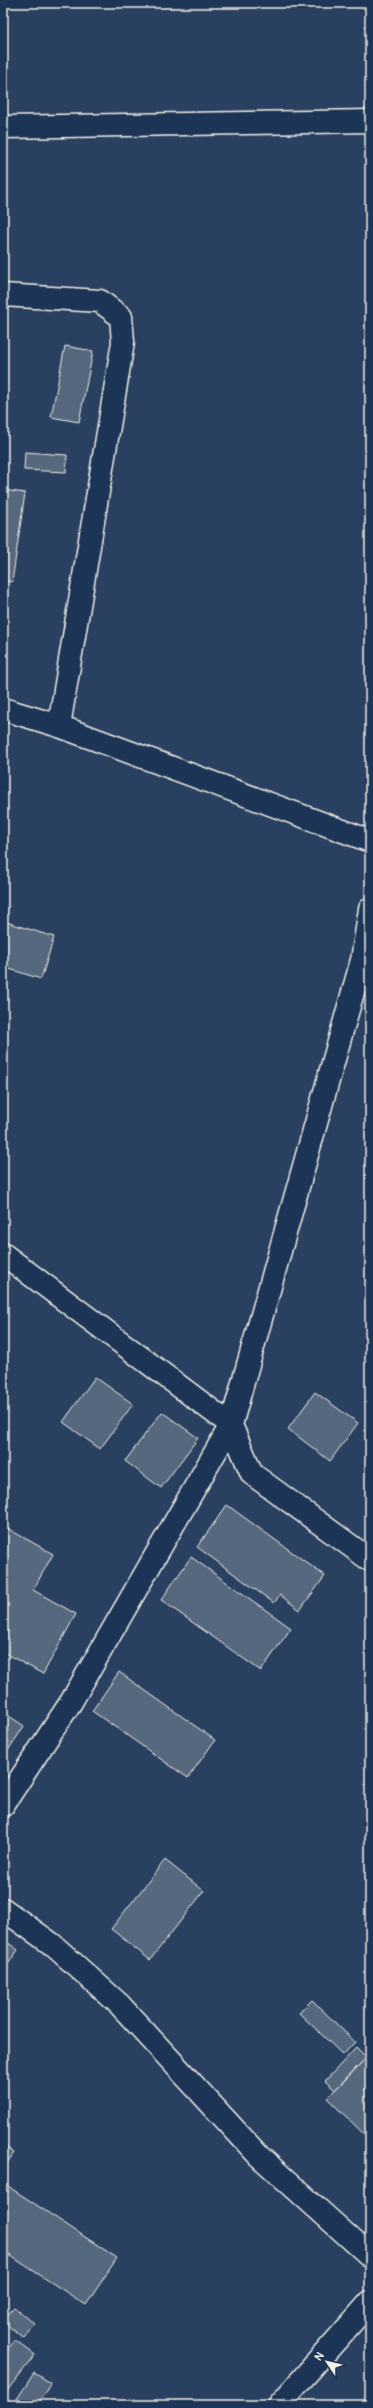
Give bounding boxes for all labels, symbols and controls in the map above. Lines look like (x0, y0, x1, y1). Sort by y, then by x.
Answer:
north arrow (307, 2342, 347, 2382)
text: N (312, 2349, 327, 2363)

